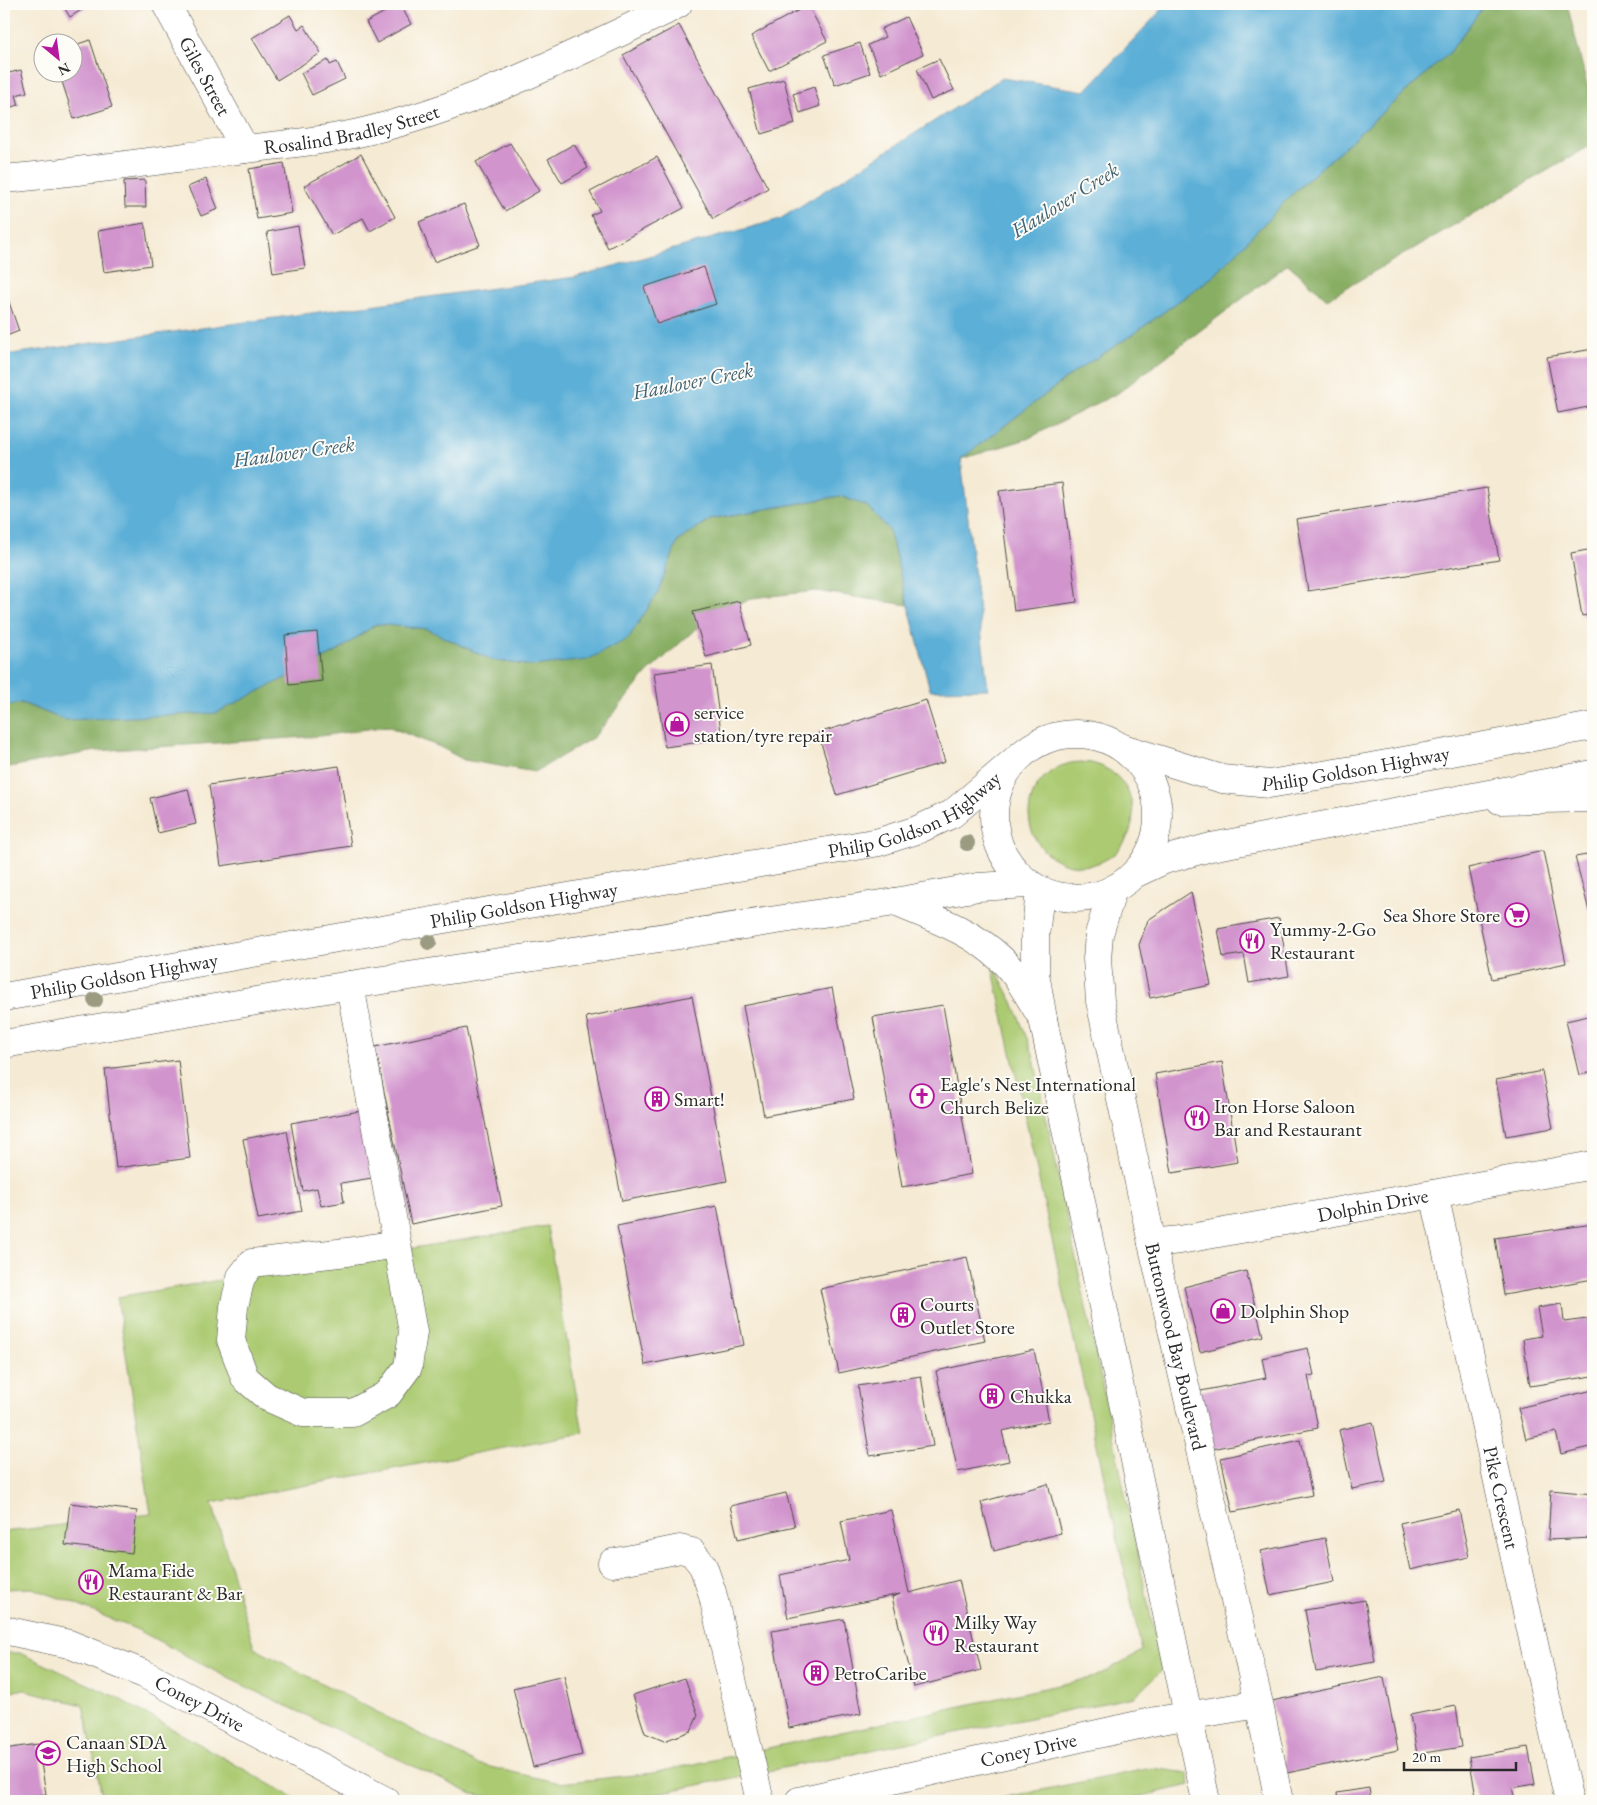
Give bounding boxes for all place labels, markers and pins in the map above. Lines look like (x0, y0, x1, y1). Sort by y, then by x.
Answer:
place label: service station/tyre repair (694, 699, 832, 748)
shop icon: service station/tyre repair (664, 711, 690, 737)
place label: Sea Shore Store (1383, 902, 1500, 928)
supermarket icon: Sea Shore Store (1504, 902, 1530, 928)
place label: Yummy-2-Go Restaurant (1270, 916, 1376, 965)
restaurant icon: Yummy-2-Go Restaurant (1239, 928, 1265, 954)
place label: Eagle's Nest International Church Belize (940, 1071, 1136, 1120)
church icon: Eagle's Nest International Church Belize (909, 1083, 935, 1109)
building icon: Smart! (644, 1086, 670, 1112)
place label: Smart! (674, 1086, 725, 1112)
place label: Iron Horse Saloon Bar and Restaurant (1214, 1093, 1363, 1142)
restaurant icon: Iron Horse Saloon Bar and Restaurant (1184, 1105, 1210, 1131)
place label: Courts Outlet Store (920, 1291, 1015, 1340)
shop icon: Dolphin Shop (1210, 1298, 1236, 1324)
place label: Dolphin Shop (1240, 1298, 1349, 1324)
building icon: Courts Outlet Store (890, 1302, 916, 1328)
building icon: Chukka (979, 1383, 1005, 1409)
place label: Chukka (1010, 1383, 1072, 1409)
place label: Mama Fide Restaurant & Bar (108, 1557, 243, 1606)
restaurant icon: Mama Fide Restaurant & Bar (78, 1569, 104, 1595)
place label: Milky Way Restaurant (954, 1609, 1040, 1658)
restaurant icon: Milky Way Restaurant (923, 1620, 949, 1646)
building icon: PetroCaribe (803, 1660, 829, 1686)
place label: PetroCaribe (834, 1660, 927, 1686)
place label: Canaan SDA High School (66, 1729, 167, 1778)
school or university icon: Canaan SDA High School (35, 1740, 61, 1766)

